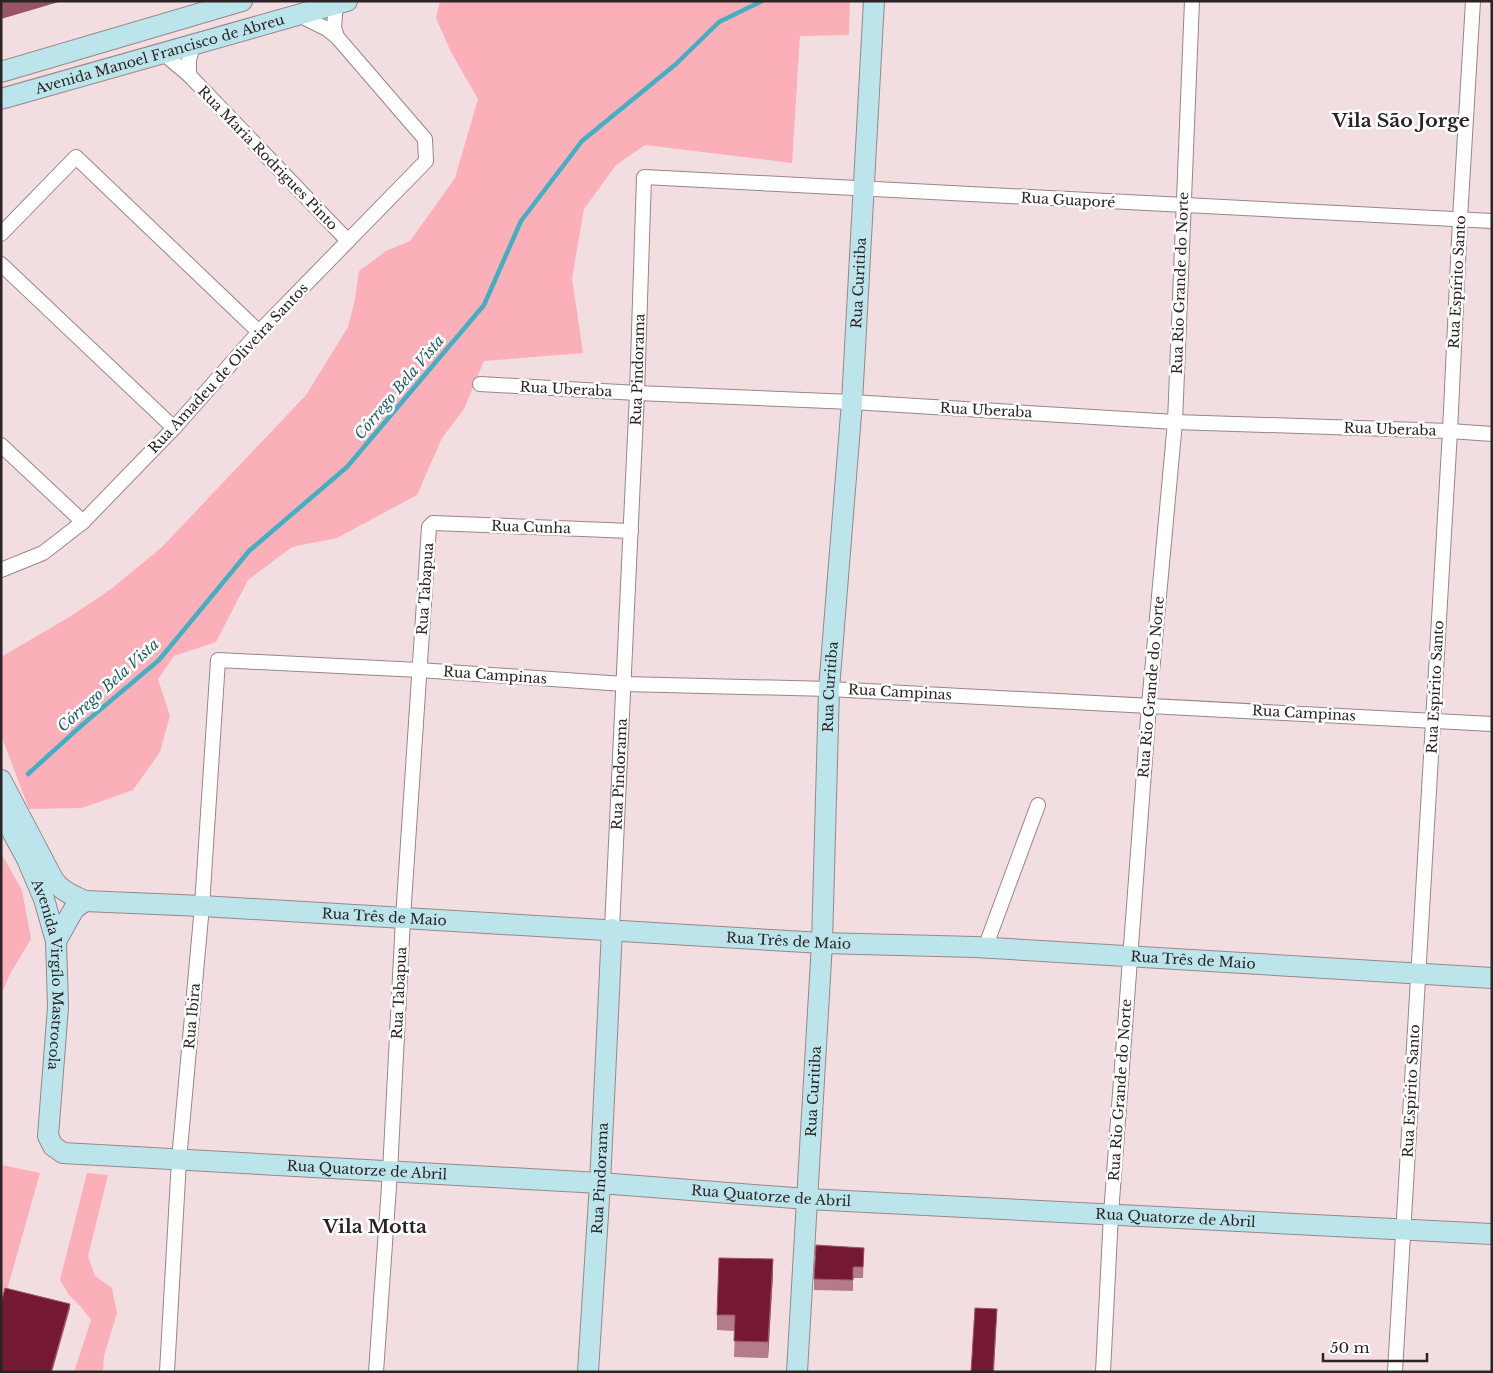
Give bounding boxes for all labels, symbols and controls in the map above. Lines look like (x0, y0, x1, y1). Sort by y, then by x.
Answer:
street label: Avenida Manoel Francisco de Abreu (32, 10, 287, 98)
street label: Rua Maria Rodrigues Pinto (194, 82, 342, 234)
district label: Vila São Jorge (1331, 109, 1470, 132)
street label: Rua Guaporé (1020, 189, 1116, 211)
street label: Rua Rio Grande do Norte (1168, 191, 1192, 375)
street label: Rua Espírito Santo (1445, 215, 1469, 349)
street label: Rua Curitiba (847, 237, 870, 329)
street label: Rua Amadeu de Oliveira Santos (144, 279, 312, 457)
street label: Rua Pindorama (626, 313, 649, 426)
water label: Córrego Bela Vista (350, 331, 448, 443)
street label: Rua Uberaba (519, 378, 613, 400)
street label: Rua Uberaba (939, 399, 1033, 421)
street label: Rua Uberaba (1343, 418, 1437, 440)
street label: Rua Cunha (491, 517, 571, 537)
street label: Rua Tabapua (413, 542, 437, 636)
street label: Rua Rio Grande do Norte (1134, 595, 1168, 779)
street label: Rua Espírito Santo (1423, 620, 1447, 754)
water label: Córrego Bela Vista (53, 634, 163, 736)
street label: Rua Curitiba (819, 640, 842, 733)
street label: Rua Campinas (442, 662, 548, 688)
street label: Rua Campinas (848, 680, 952, 704)
street label: Rua Campinas (1252, 701, 1356, 725)
street label: Rua Pindorama (608, 718, 631, 831)
street label: Avenida Virgílo Mastrocola (27, 875, 67, 1071)
street label: Rua Três de Maio (321, 904, 447, 930)
street label: Rua Três de Maio (725, 928, 851, 953)
street label: Rua Tabapua (388, 946, 410, 1040)
street label: Rua Três de Maio (1130, 947, 1256, 973)
street label: Rua Ibira (180, 982, 204, 1050)
street label: Rua Rio Grande do Norte (1105, 998, 1135, 1182)
street label: Rua Espírito Santo (1399, 1024, 1423, 1158)
street label: Rua Curitiba (802, 1045, 825, 1138)
street label: Rua Pindorama (588, 1122, 612, 1235)
street label: Rua Quatorze de Abril (286, 1157, 448, 1183)
street label: Rua Quatorze de Abril (690, 1181, 852, 1210)
street label: Rua Quatorze de Abril (1095, 1205, 1257, 1231)
district label: Vila Motta (322, 1215, 427, 1238)
scale bar (1323, 1330, 1427, 1362)
text: 50 m (1330, 1338, 1370, 1357)

